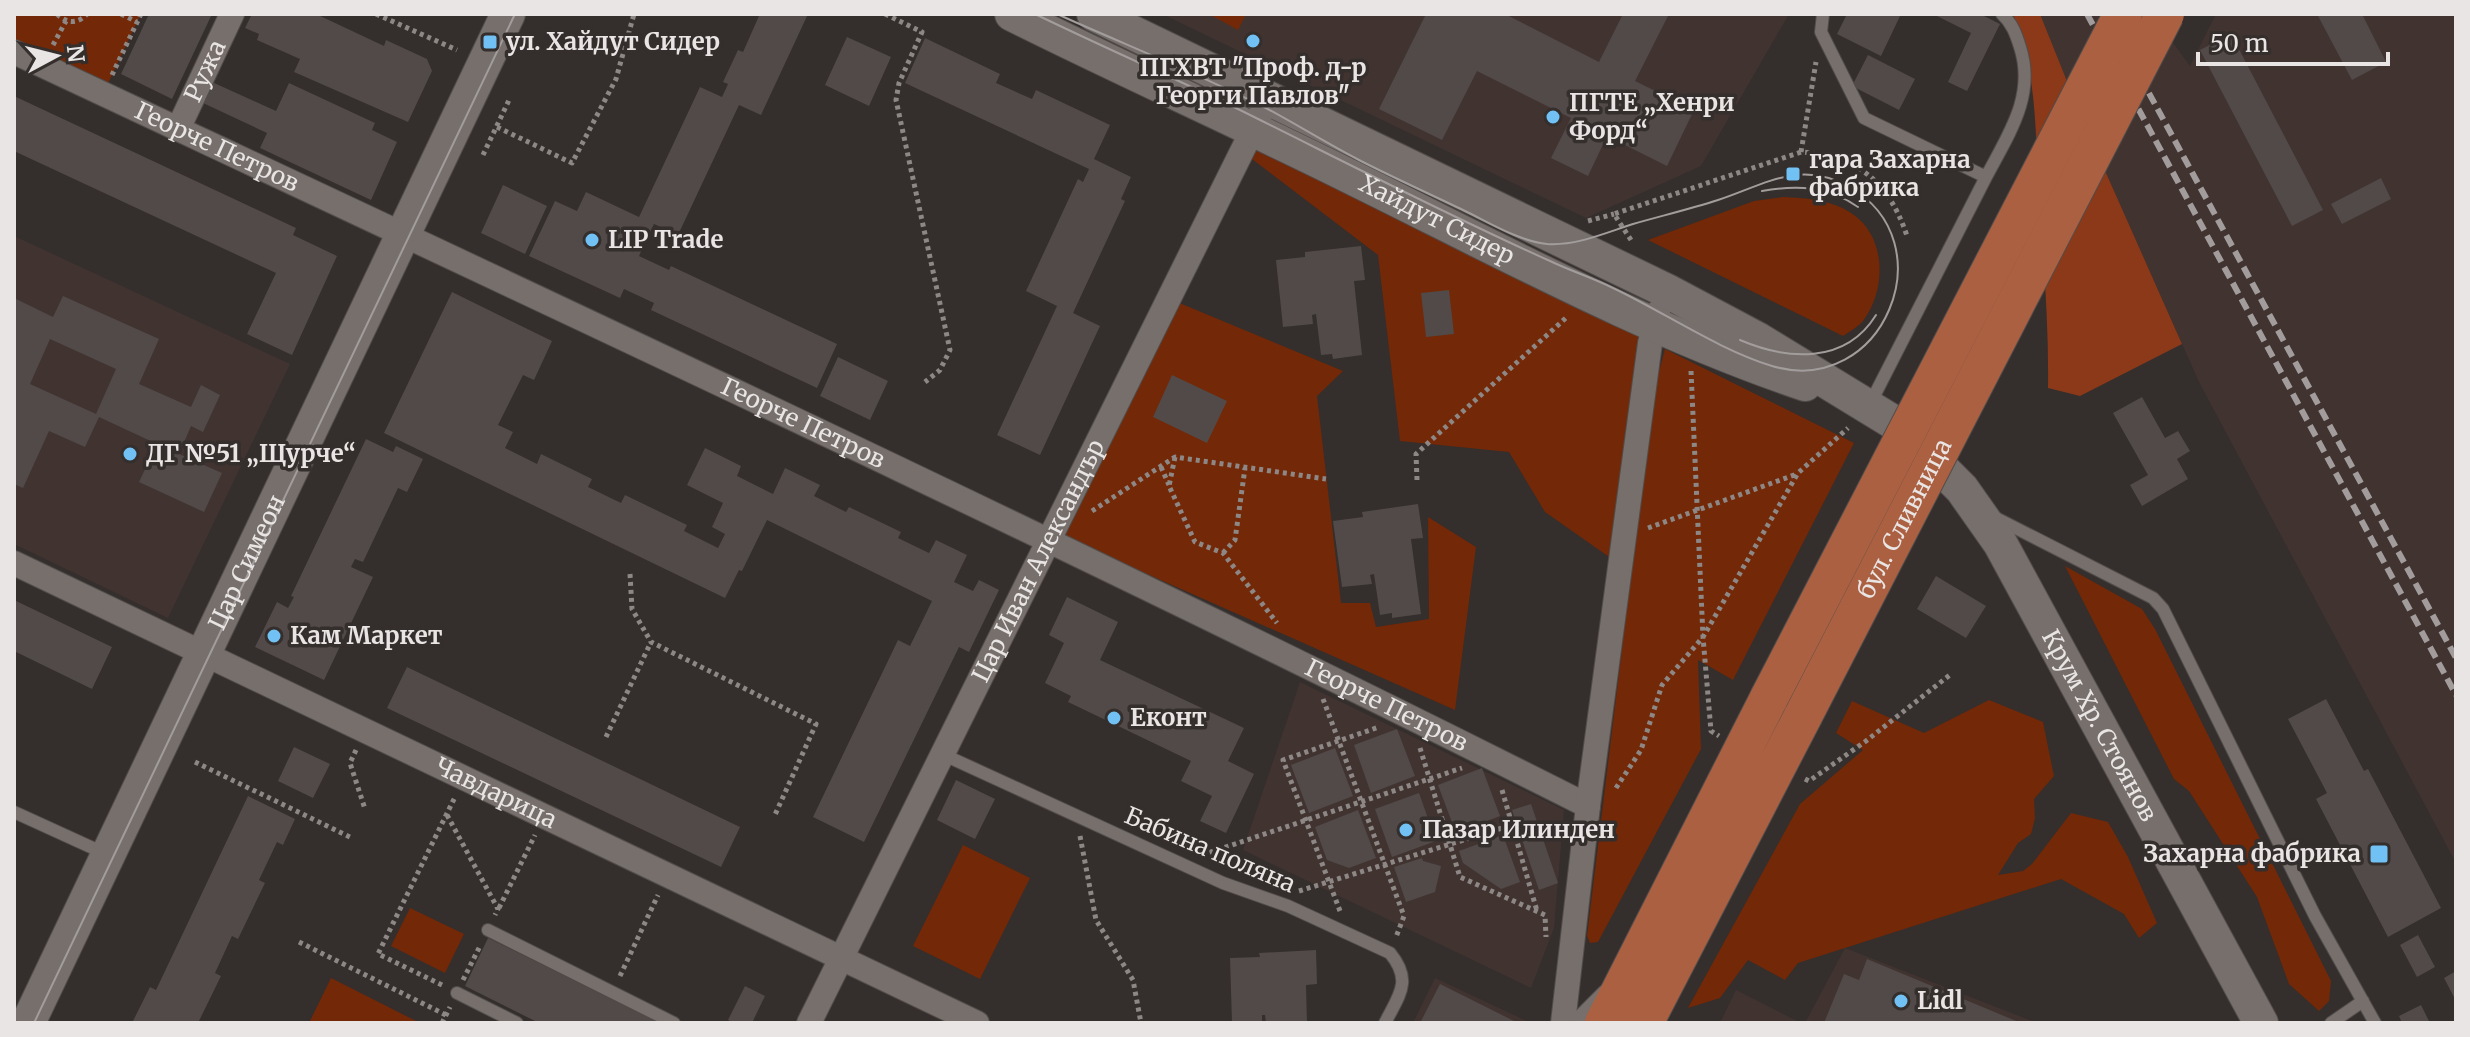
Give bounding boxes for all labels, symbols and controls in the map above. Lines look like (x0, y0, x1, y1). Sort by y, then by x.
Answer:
north arrow (16, 16, 96, 96)
scale bar (2198, 16, 2388, 66)
place label: ул. Хайдут Сидер (506, 26, 720, 57)
text: 50 m (2210, 28, 2269, 59)
marker: ПГХВТ "Проф. д-р Георги Павлов" (1244, 32, 1262, 50)
marker: ул. Хайдут Сидер (481, 33, 499, 51)
street label: Ружа (177, 35, 233, 107)
text: N (61, 43, 91, 65)
place label: ПГХВТ "Проф. д-р Георги Павлов" (1139, 52, 1367, 111)
place label: ПГТЕ „Хенри Форд“ (1569, 87, 1735, 146)
street label: Георче Петров (130, 95, 304, 199)
marker: ПГТЕ „Хенри Форд“ (1544, 108, 1562, 126)
place label: гара Захарна фабрика (1809, 144, 1971, 203)
marker: гара Захарна фабрика (1784, 165, 1802, 183)
street label: Хайдут Сидер (1354, 168, 1520, 271)
place label: LIP Trade (608, 224, 723, 255)
marker: LIP Trade (583, 231, 601, 249)
street label: Георче Петров (716, 371, 890, 475)
street label: бул. Сливница (1850, 433, 1958, 604)
street label: Цар Иван Александър (965, 434, 1111, 687)
place label: ДГ №51 „Щурче“ (146, 438, 356, 469)
marker: ДГ №51 „Щурче“ (121, 445, 139, 463)
street label: Цар Симеон (201, 490, 292, 635)
place label: Кам Маркет (290, 620, 443, 651)
street label: Крум Хр. Стоянов (2035, 624, 2164, 827)
marker: Кам Маркет (265, 627, 283, 645)
street label: Георче Петров (1300, 652, 1473, 758)
place label: Еконт (1130, 702, 1207, 733)
marker: Еконт (1105, 709, 1123, 727)
street label: Чавдарица (430, 750, 562, 835)
street label: Бабина поляна (1120, 800, 1300, 900)
place label: Пазар Илинден (1422, 814, 1615, 845)
marker: Пазар Илинден (1397, 821, 1415, 839)
place label: Захарна фабрика (2143, 838, 2361, 869)
marker: Захарна фабрика (2368, 843, 2390, 865)
place label: Lidl (1917, 985, 1963, 1016)
marker: Lidl (1892, 992, 1910, 1010)

